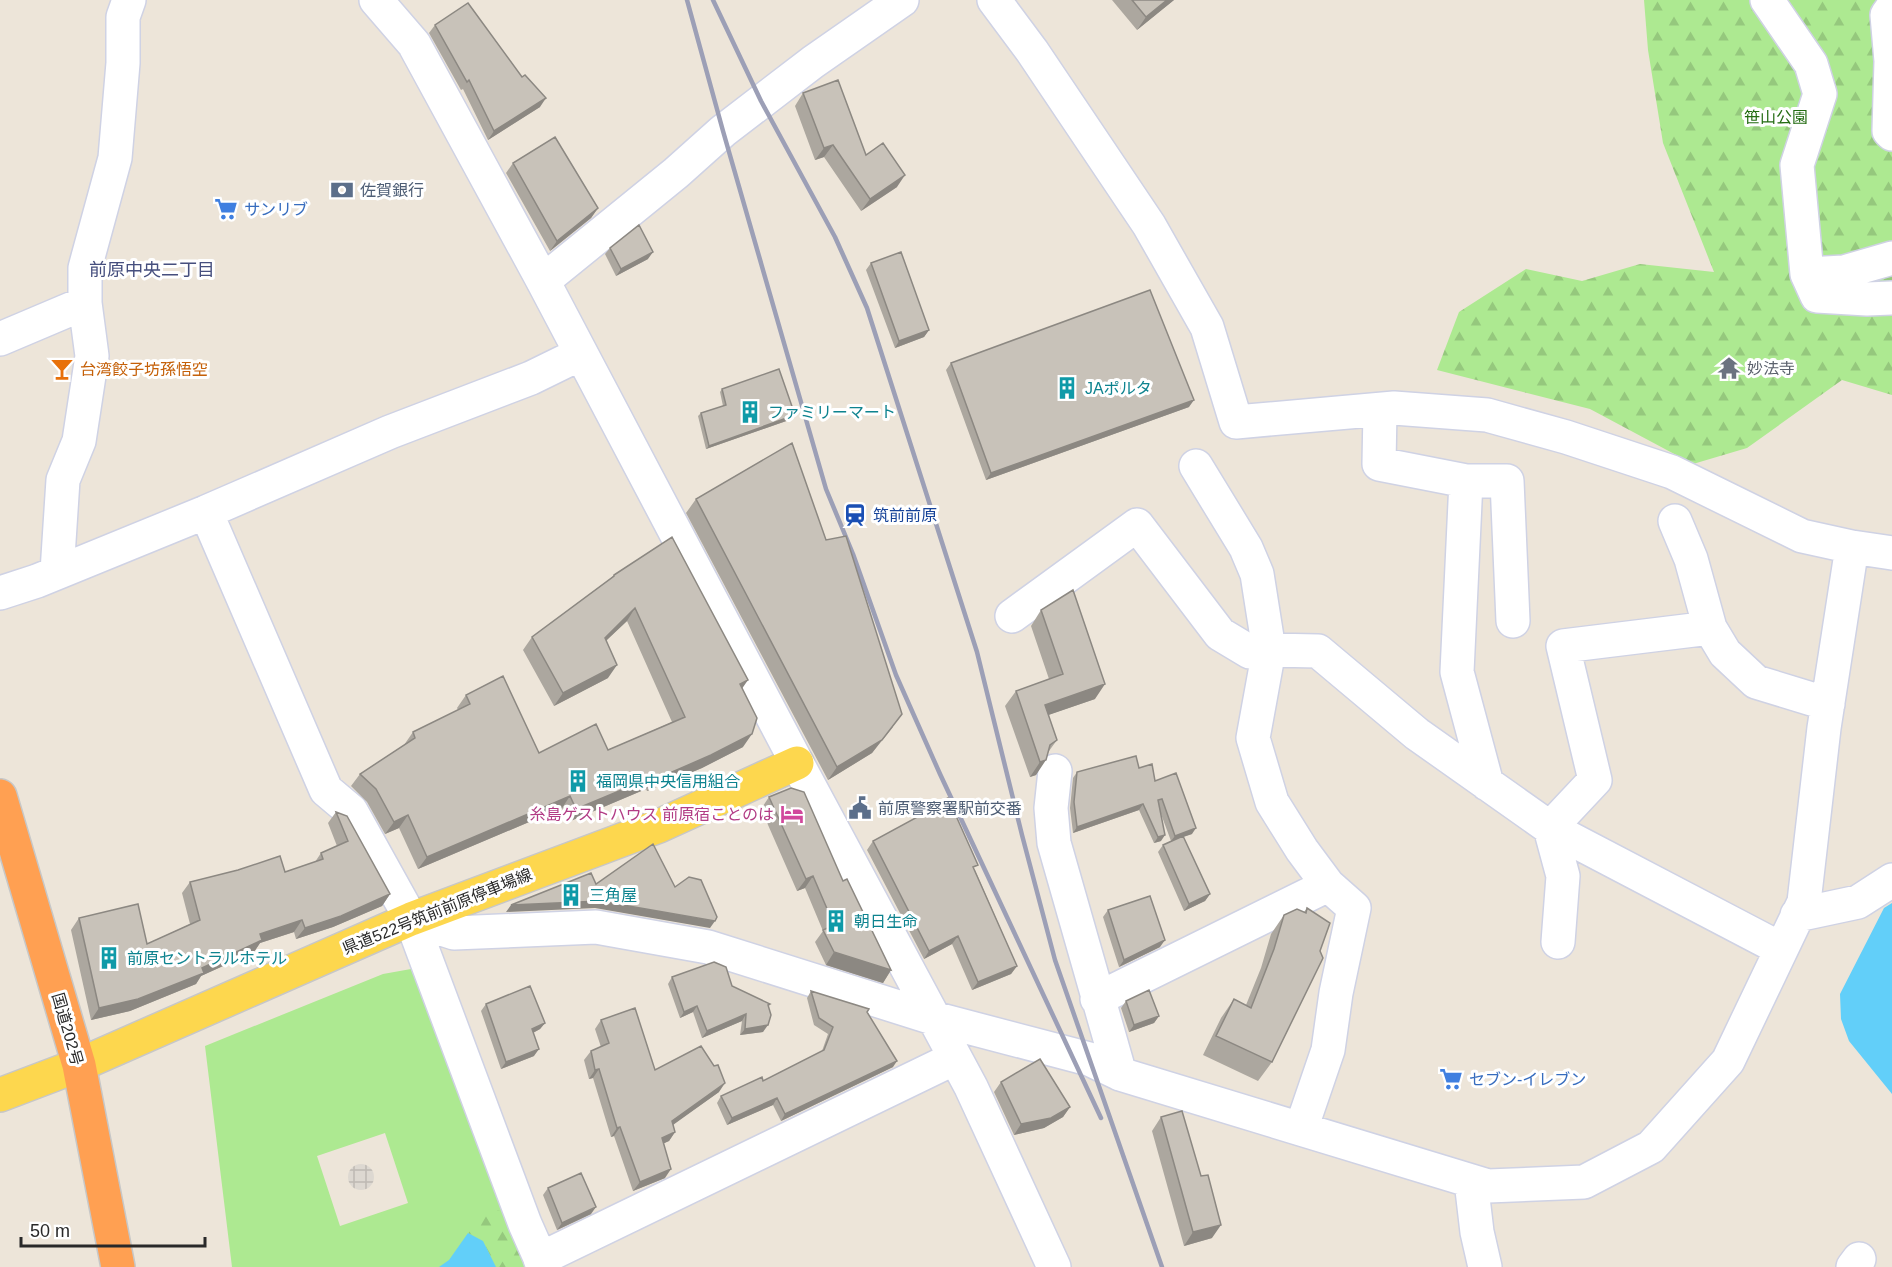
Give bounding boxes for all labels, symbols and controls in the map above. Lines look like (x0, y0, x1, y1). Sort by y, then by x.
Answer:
park label: 笹山公園 (1744, 109, 1808, 126)
bank icon: 佐賀銀行 (329, 177, 355, 203)
place label: 佐賀銀行 (360, 182, 424, 199)
supermarket icon: サンリブ (213, 196, 239, 222)
place label: サンリブ (244, 201, 308, 218)
district label: 前原中央二丁目 (89, 260, 215, 280)
temple icon: 妙法寺 (1716, 355, 1742, 381)
bar icon: 台湾餃子坊孫悟空 (49, 356, 75, 382)
place label: 妙法寺 (1747, 360, 1795, 377)
place label: 台湾餃子坊孫悟空 (80, 361, 208, 378)
building icon: JAポルタ (1054, 375, 1080, 401)
place label: JAポルタ (1085, 380, 1152, 397)
building icon: ファミリーマート (737, 399, 763, 425)
place label: ファミリーマート (768, 404, 896, 421)
station icon: 筑前前原 (842, 502, 868, 528)
place label: 筑前前原 (873, 507, 937, 524)
building icon: 福岡県中央信用組合 (565, 768, 591, 794)
place label: 福岡県中央信用組合 (596, 773, 740, 790)
public building icon: 前原警察署駅前交番 (847, 795, 873, 821)
place label: 前原警察署駅前交番 (878, 800, 1022, 817)
hotel icon: 糸島ゲストハウス 前原宿ことのは (779, 801, 805, 827)
place label: 糸島ゲストハウス 前原宿ことのは (530, 806, 774, 823)
street label: 県道522号筑前前原停車場線 (340, 866, 534, 957)
building icon: 三角屋 (558, 882, 584, 908)
place label: 三角屋 (589, 887, 637, 904)
building icon: 朝日生命 (823, 908, 849, 934)
place label: 朝日生命 (854, 913, 918, 930)
building icon: 前原セントラルホテル (96, 945, 122, 971)
place label: 前原セントラルホテル (127, 950, 287, 967)
street label: 国道202号 (49, 991, 86, 1067)
supermarket icon: セブン-イレブン (1438, 1066, 1464, 1092)
place label: セブン-イレブン (1469, 1071, 1586, 1088)
scale bar (21, 1210, 206, 1248)
text: 50 m (30, 1221, 70, 1241)

